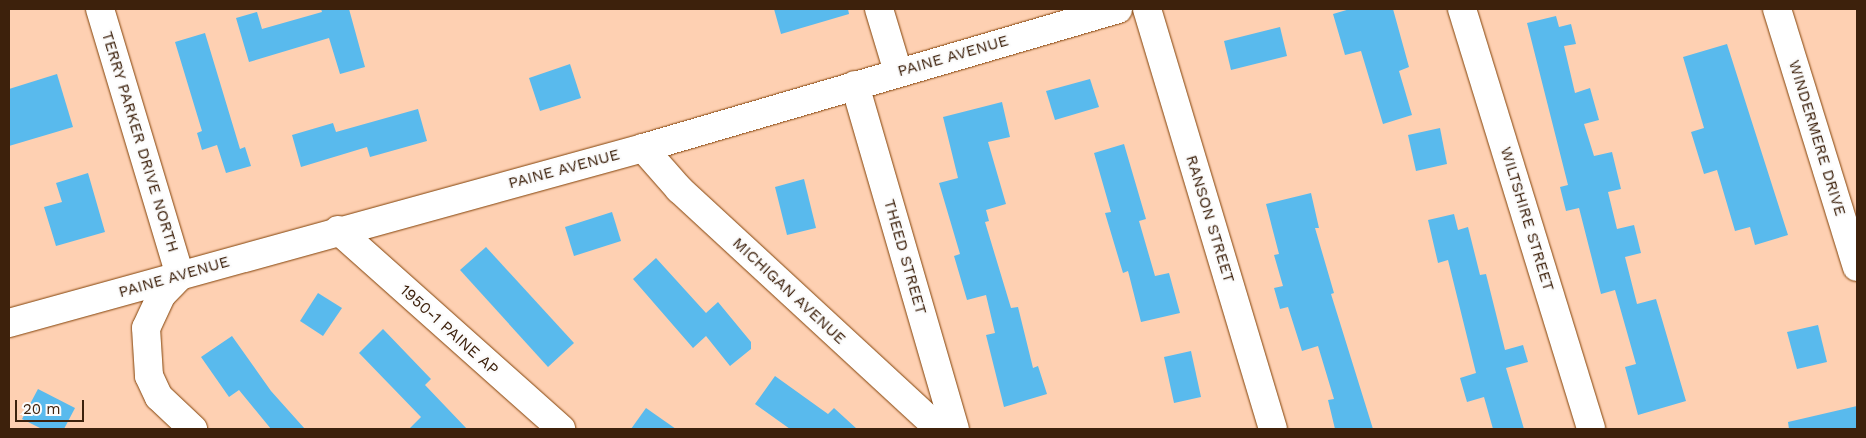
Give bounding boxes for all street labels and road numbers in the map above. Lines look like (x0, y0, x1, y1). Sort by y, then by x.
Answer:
street label: TERRY PARKER DRIVE NORTH (97, 29, 183, 255)
street label: PAINE AVENUE (895, 31, 1011, 81)
street label: WINDERMERE DRIVE (1784, 58, 1850, 218)
street label: WILTSHIRE STREET (1496, 144, 1558, 294)
street label: PAINE AVENUE (506, 145, 622, 193)
street label: RANSON STREET (1181, 153, 1239, 285)
street label: THEED STREET (879, 197, 931, 317)
street label: MICHIGAN AVENUE (728, 233, 850, 349)
street label: PAINE AVENUE (116, 252, 232, 302)
street label: 1950-1 PAINE AP (396, 281, 502, 379)

